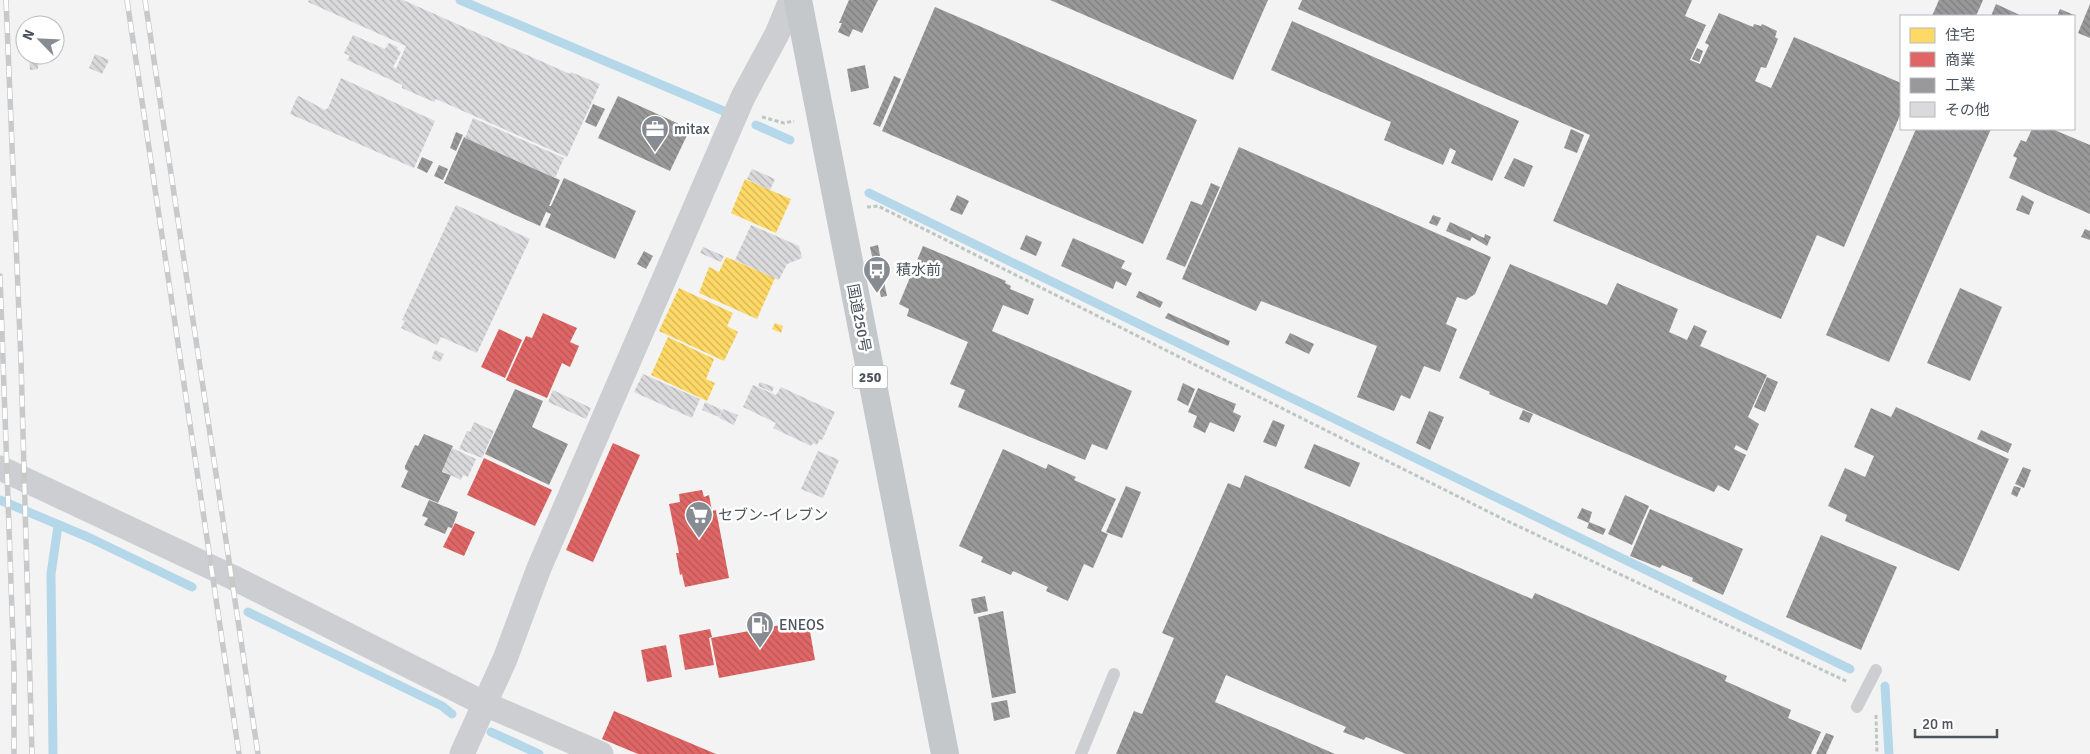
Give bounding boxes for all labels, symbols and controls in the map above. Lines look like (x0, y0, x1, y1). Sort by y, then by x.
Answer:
north arrow (15, 15, 65, 65)
legend (1900, 15, 2075, 130)
text: 住宅 (1945, 26, 1975, 44)
text: N (19, 27, 38, 43)
text: 商業 (1945, 51, 1975, 69)
text: 工業 (1945, 76, 1975, 94)
text: その他 (1945, 101, 1990, 119)
office icon: mitax (640, 114, 670, 153)
place label: mitax (674, 120, 710, 138)
bus stop icon: 積水前 (862, 255, 892, 294)
place label: 積水前 (896, 261, 941, 279)
street label: 国道250号 (844, 282, 874, 354)
road number: 250 (852, 366, 888, 388)
supermarket icon: セブン-イレブン (684, 500, 714, 539)
place label: セブン-イレブン (718, 506, 828, 524)
fuel station icon: ENEOS (745, 610, 775, 649)
place label: ENEOS (779, 616, 824, 634)
scale bar (1915, 706, 1998, 738)
text: 20 m (1922, 715, 1953, 733)

